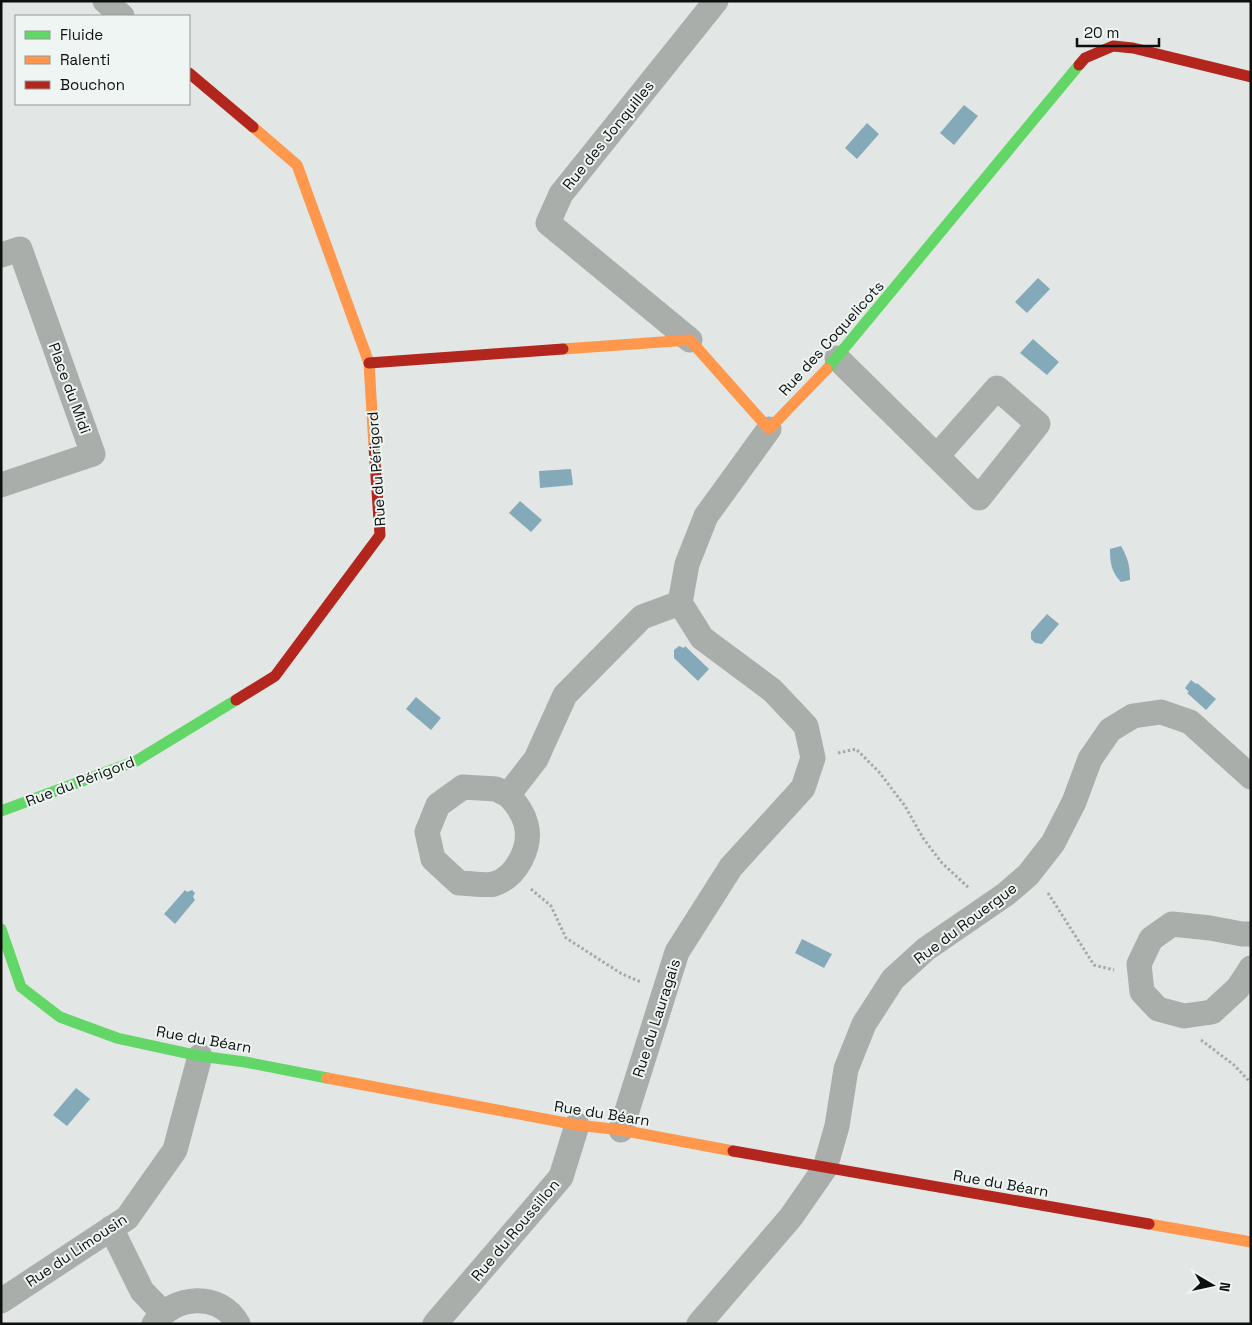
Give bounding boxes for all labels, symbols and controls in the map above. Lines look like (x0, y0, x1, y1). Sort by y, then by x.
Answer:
legend (15, 15, 190, 105)
scale bar (1077, 15, 1160, 47)
text: 20 m (1084, 23, 1119, 42)
text: Fluide (60, 25, 103, 44)
text: Ralenti (60, 50, 110, 69)
text: Bouchon (60, 75, 125, 94)
street label: Rue des Jonquilles (558, 76, 658, 194)
street label: Rue des Coquelicots (774, 276, 888, 400)
street label: Place du Midi (45, 340, 95, 436)
street label: Rue du Périgord (363, 411, 389, 527)
street label: Rue du Périgord (23, 752, 137, 810)
street label: Rue du Rouergue (910, 878, 1020, 968)
street label: Rue du Lauragais (628, 956, 684, 1080)
street label: Rue du Béarn (155, 1021, 253, 1057)
street label: Rue du Béarn (553, 1096, 651, 1130)
street label: Rue du Béarn (952, 1165, 1050, 1201)
street label: Rue du Roussillon (467, 1175, 563, 1285)
street label: Rue du Limousin (22, 1209, 130, 1291)
north arrow (1187, 1260, 1237, 1310)
text: N (1215, 1281, 1234, 1293)

